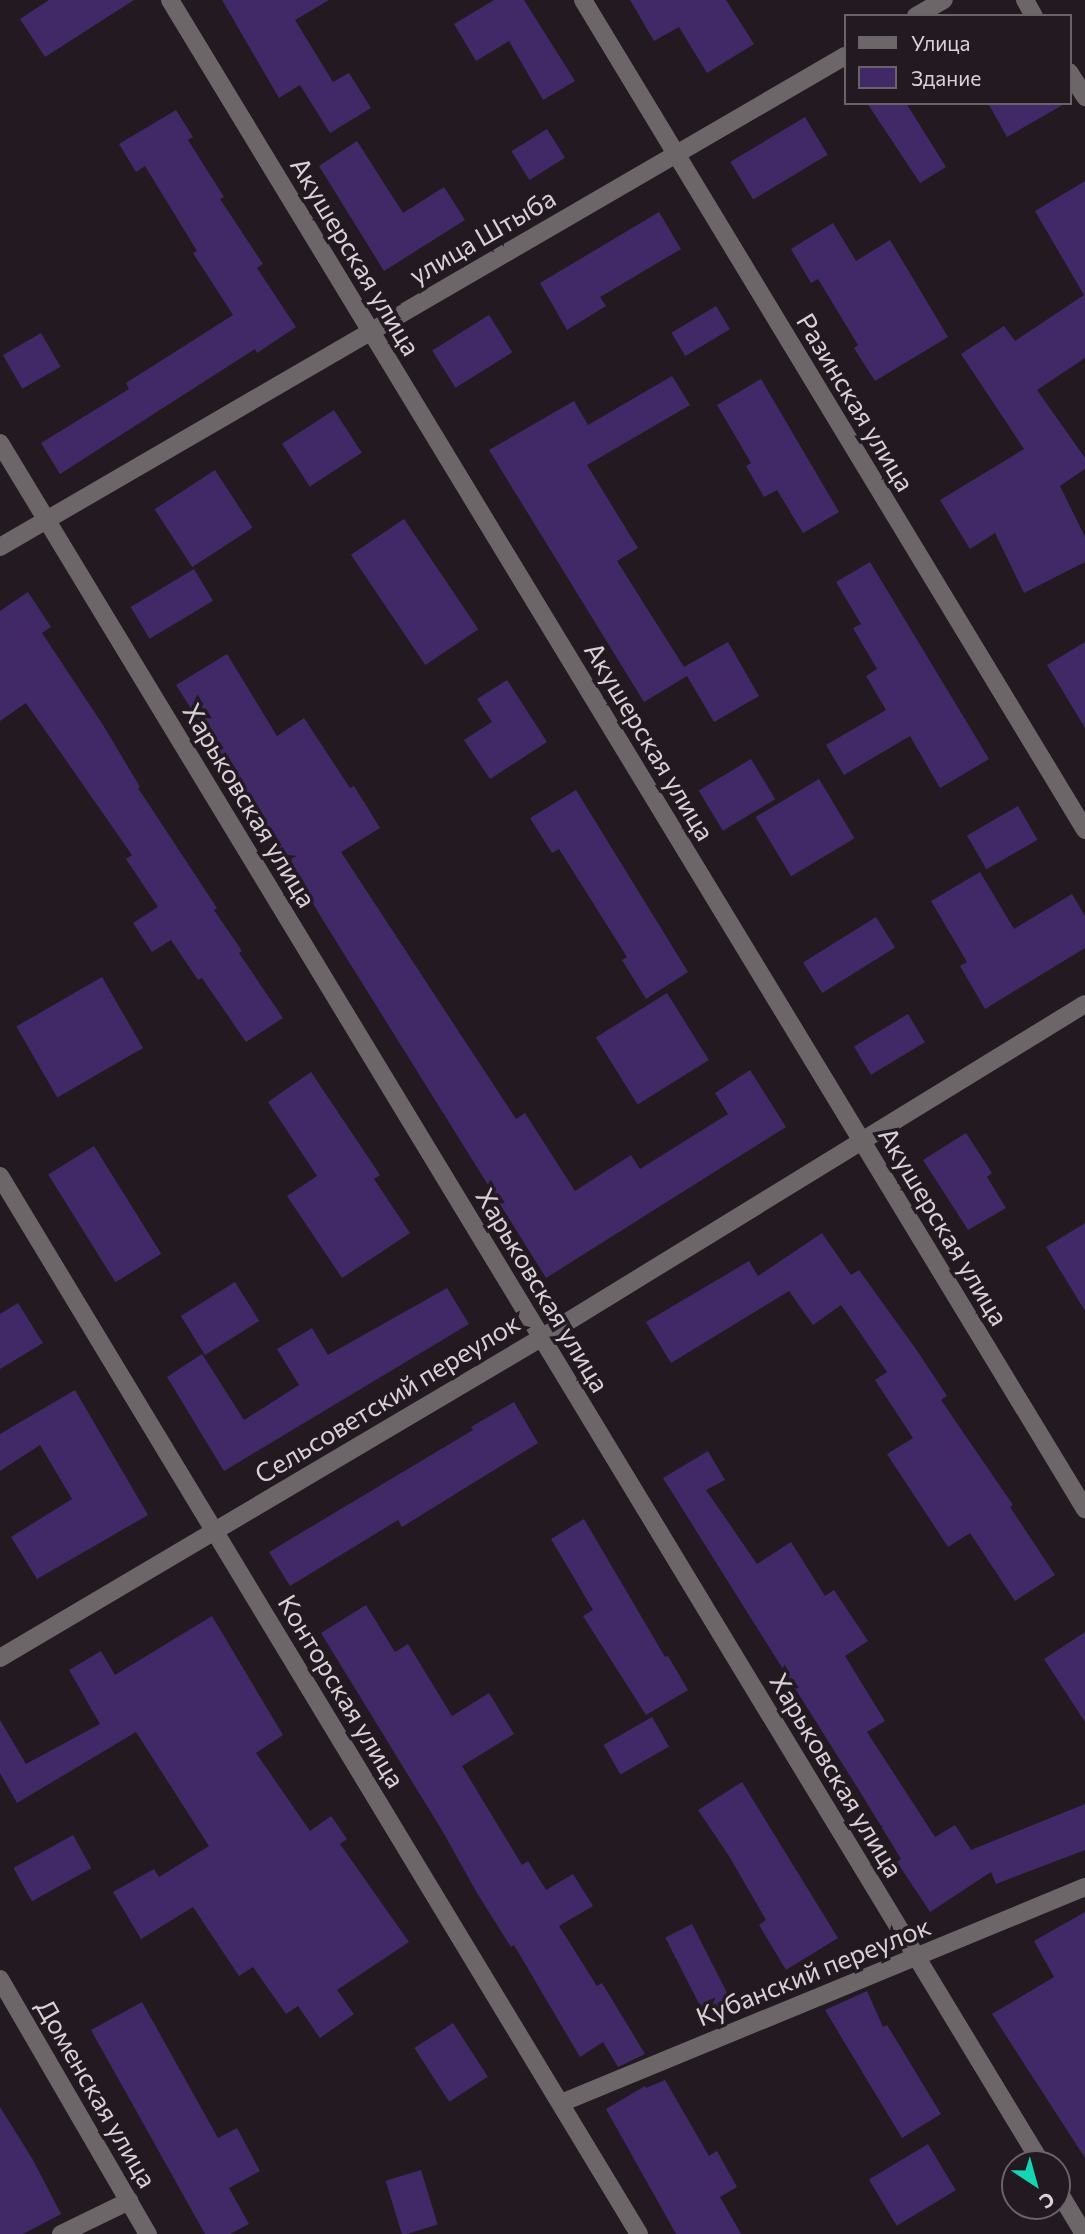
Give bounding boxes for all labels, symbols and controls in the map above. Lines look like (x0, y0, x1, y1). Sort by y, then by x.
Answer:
legend (844, 14, 1071, 105)
text: Улица (911, 30, 970, 55)
text: Здание (911, 65, 981, 90)
street label: Акушерская улица (284, 151, 428, 361)
street label: улица Штыба (403, 182, 561, 290)
street label: Разинская улица (791, 307, 921, 497)
street label: Акушерская улица (578, 636, 722, 846)
street label: Харьковская улица (177, 697, 323, 913)
street label: Акушерская улица (872, 1121, 1016, 1331)
street label: Харьковская улица (470, 1182, 616, 1398)
street label: Сельсоветский переулок (249, 1306, 525, 1490)
street label: Конторская улица (272, 1589, 412, 1793)
street label: Харьковская улица (764, 1667, 910, 1883)
street label: Кубанский переулок (691, 1910, 935, 2032)
street label: Доменская улица (30, 1993, 164, 2193)
north arrow (1001, 2150, 1071, 2220)
text: С (1035, 2188, 1059, 2214)

